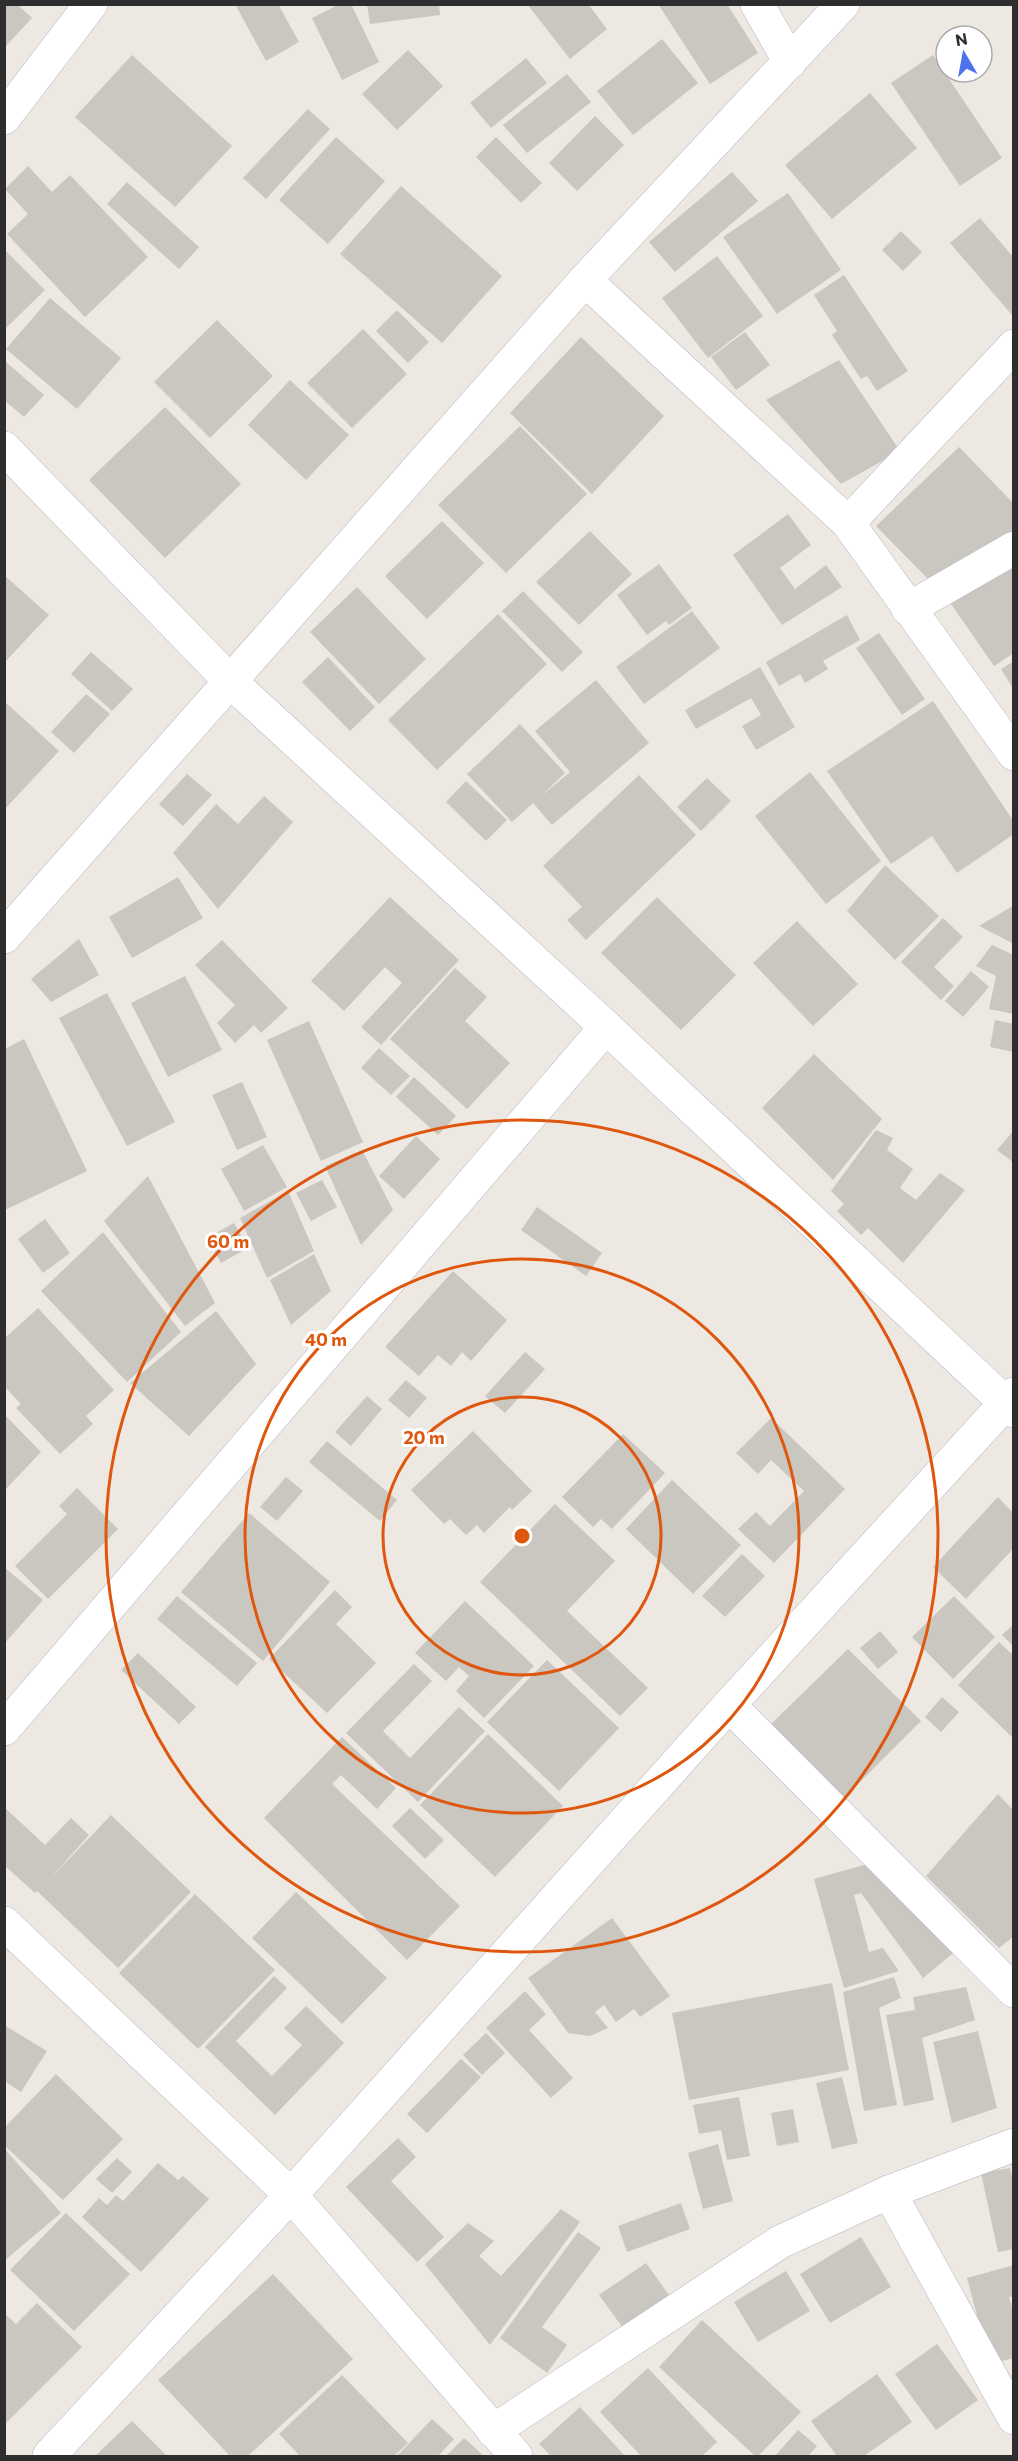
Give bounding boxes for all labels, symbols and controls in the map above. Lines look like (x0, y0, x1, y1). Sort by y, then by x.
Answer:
north arrow (934, 24, 994, 84)
text: N (954, 28, 969, 49)
text: 60 m (207, 1230, 249, 1252)
text: 40 m (305, 1328, 347, 1350)
text: 20 m (403, 1426, 445, 1448)
centre of rings (512, 1526, 532, 1546)

